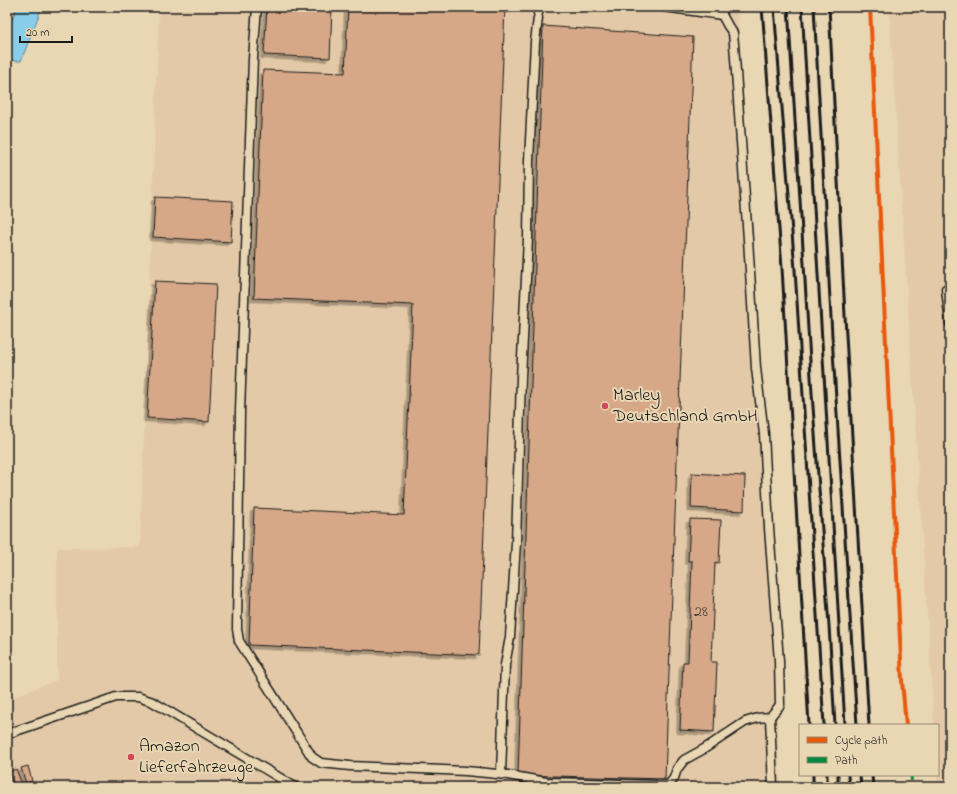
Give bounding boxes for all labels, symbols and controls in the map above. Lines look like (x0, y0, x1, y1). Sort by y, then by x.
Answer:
scale bar (20, 18, 72, 44)
text: 20 m (26, 24, 49, 42)
place label: Marley Deutschland GmbH (612, 383, 758, 430)
marker: Marley Deutschland GmbH (600, 401, 610, 411)
house number: 28 (694, 600, 708, 624)
legend (799, 724, 939, 776)
text: Cycle path (835, 732, 887, 751)
place label: Amazon Lieferfahrzeuge (139, 734, 254, 782)
marker: Amazon Lieferfahrzeuge (126, 752, 136, 762)
text: Path (835, 752, 858, 770)

